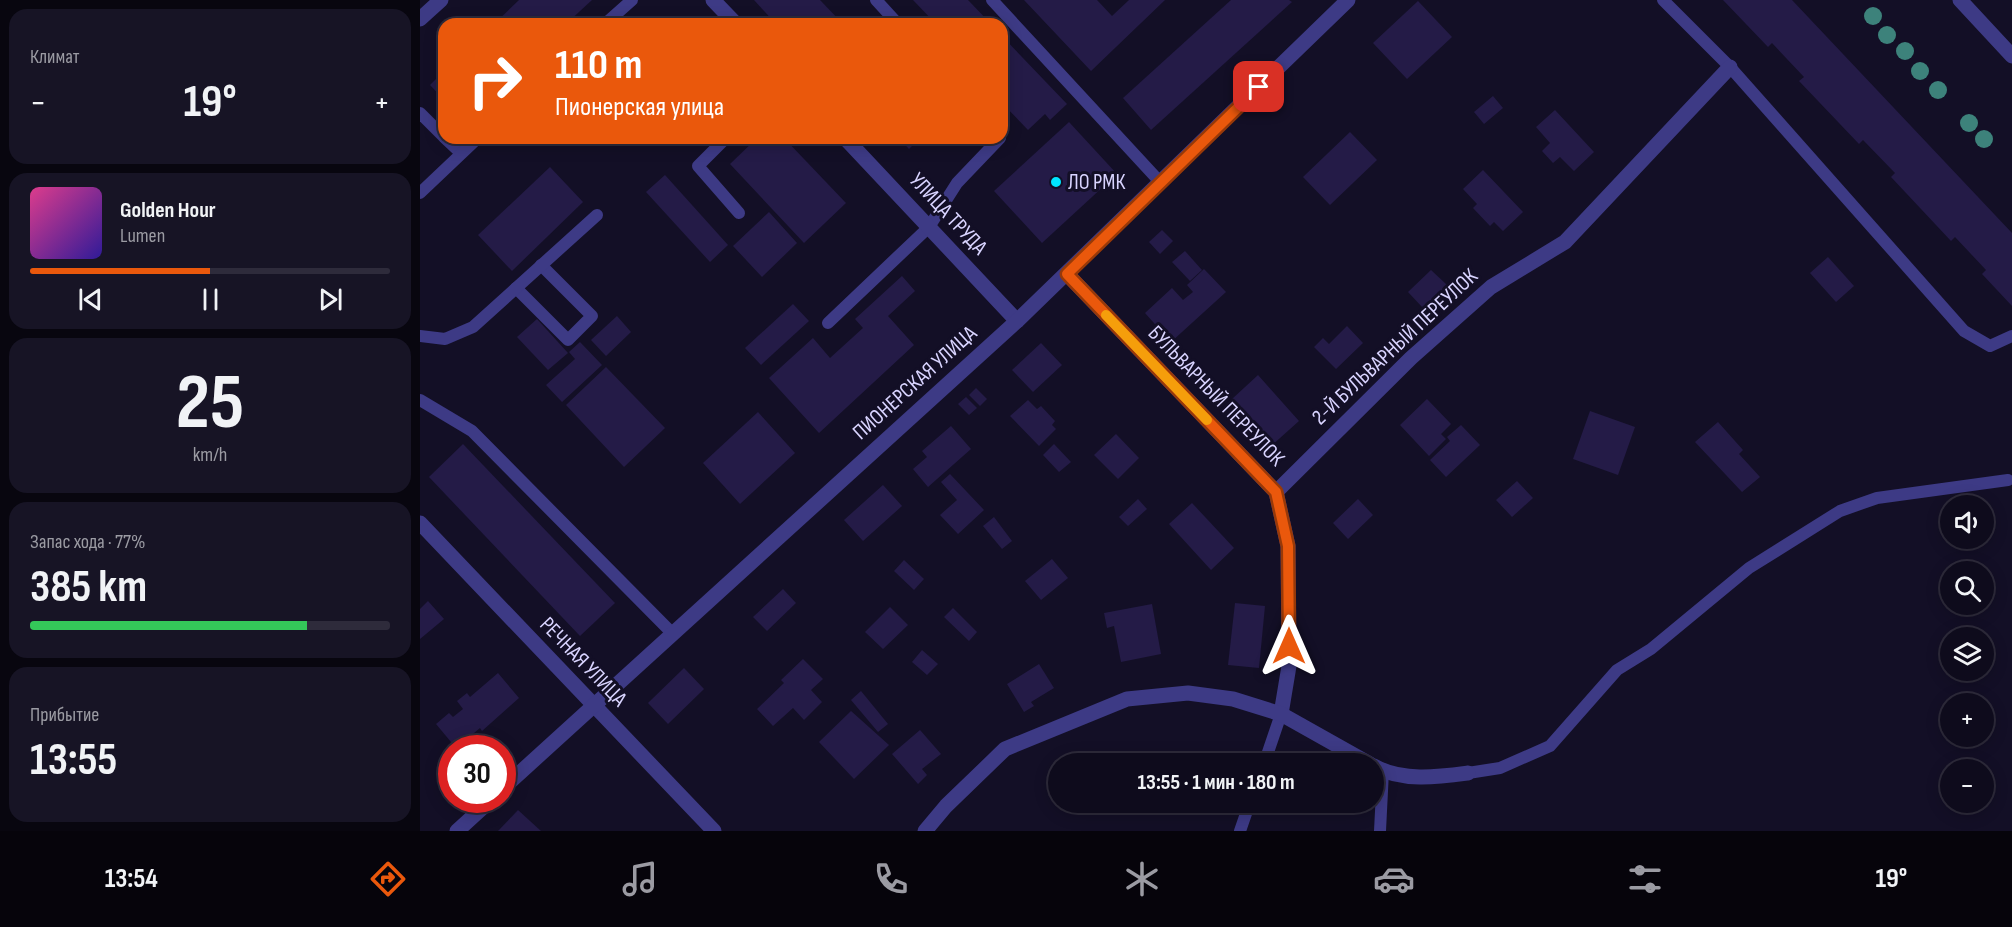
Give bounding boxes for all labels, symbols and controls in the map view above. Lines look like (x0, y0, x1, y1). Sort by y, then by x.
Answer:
text: 110 m (555, 40, 642, 91)
icon: right (456, 42, 534, 120)
text: Климат (30, 45, 80, 69)
pin (1233, 61, 1284, 112)
icon: arrive (1242, 70, 1275, 103)
text: 19° (183, 75, 237, 130)
text: − (30, 83, 46, 123)
text: + (374, 83, 390, 123)
text: Пионерская улица (555, 91, 724, 123)
street label: УЛИЦА ТРУДА (903, 167, 993, 261)
place label: ЛО РМК (1068, 169, 1125, 196)
marker: ЛО РМК (1049, 175, 1063, 189)
text: Golden Hour (120, 197, 216, 224)
text: Lumen (120, 224, 165, 248)
street label: 2-Й БУЛЬВАРНЫЙ ПЕРЕУЛОК (1307, 263, 1484, 431)
icon: previous (74, 283, 107, 316)
icon: pause (194, 283, 227, 316)
icon: next (314, 283, 347, 316)
street label: ПИОНЕРСКАЯ УЛИЦА (847, 320, 983, 446)
street label: БУЛЬВАРНЫЙ ПЕРЕУЛОК (1142, 320, 1290, 472)
text: 25 (176, 357, 244, 450)
text: km/h (193, 443, 227, 467)
map controls (1940, 495, 1994, 813)
button: sound (1940, 495, 1994, 549)
text: Запас хода · 77% (30, 530, 146, 554)
text: 385 km (30, 560, 147, 615)
button: search (1940, 561, 1994, 615)
street label: РЕЧНАЯ УЛИЦА (534, 612, 633, 713)
position arrow (1257, 614, 1321, 678)
button: layers (1940, 627, 1994, 681)
button: + (1940, 693, 1994, 747)
text: Прибытие (30, 703, 99, 727)
text: 13:55 (30, 733, 117, 788)
speed limit sign: 30 (438, 735, 516, 813)
button: − (1940, 759, 1994, 813)
text: 13:55 · 1 мин · 180 m (1137, 769, 1295, 796)
icon: directions (367, 858, 409, 900)
icon: music (619, 858, 661, 900)
icon: phone (870, 858, 912, 900)
icon: climate (1121, 858, 1163, 900)
icon: car (1373, 858, 1415, 900)
icon: filters (1624, 858, 1666, 900)
text: 13:54 (105, 863, 158, 895)
text: 19° (1875, 863, 1907, 895)

